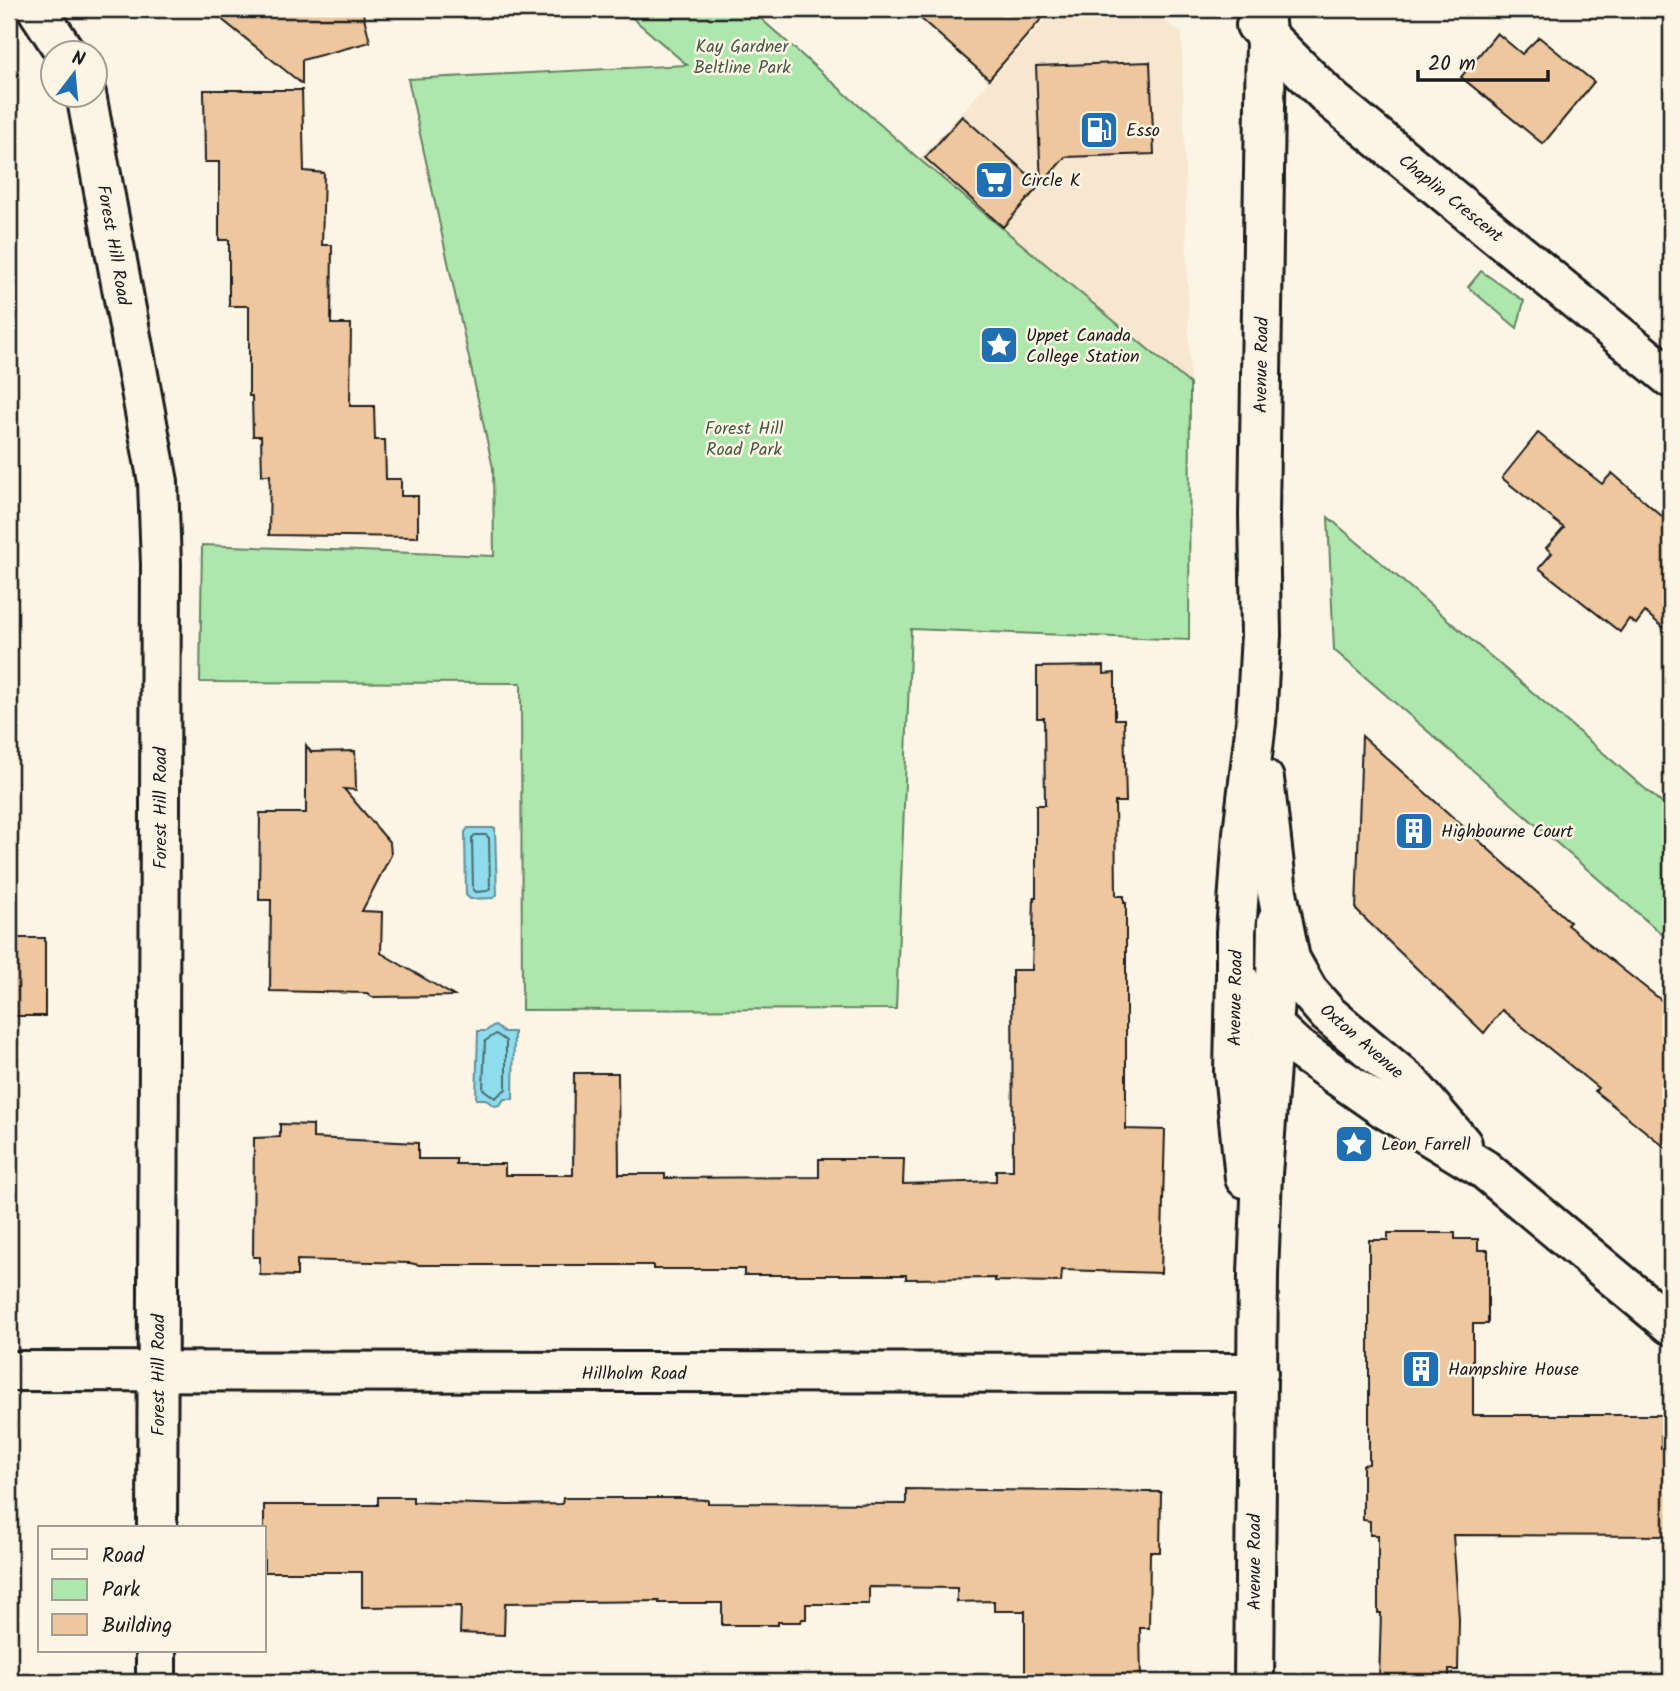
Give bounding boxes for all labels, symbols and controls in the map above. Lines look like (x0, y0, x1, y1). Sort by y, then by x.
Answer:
park label: Kay Gardner Beltline Park (693, 33, 791, 83)
north arrow (38, 38, 108, 108)
scale bar (1418, 38, 1547, 82)
text: N (68, 44, 88, 76)
text: 20 m (1428, 48, 1476, 81)
fuel station icon: Esso (1078, 109, 1120, 151)
place label: Esso (1126, 117, 1160, 146)
street label: Chaplin Crescent (1391, 148, 1510, 251)
supermarket icon: Circle K (973, 159, 1015, 201)
place label: Circle K (1021, 167, 1081, 196)
street label: Forest Hill Road (88, 183, 138, 309)
street label: Avenue Road (1247, 316, 1278, 413)
place label: Uppet Canada College Station (1026, 322, 1140, 372)
place icon: Uppet Canada College Station (978, 324, 1020, 366)
park label: Forest Hill Road Park (705, 415, 784, 465)
street label: Forest Hill Road (147, 746, 176, 869)
building icon: Highbourne Court (1393, 810, 1435, 852)
place label: Highbourne Court (1441, 818, 1574, 847)
street label: Avenue Road (1221, 949, 1252, 1046)
street label: Oxton Avenue (1312, 997, 1410, 1087)
place icon: Leon Farrell (1333, 1123, 1375, 1165)
place label: Leon Farrell (1381, 1131, 1471, 1160)
street label: Forest Hill Road (145, 1313, 174, 1436)
building icon: Hampshire House (1400, 1348, 1442, 1390)
place label: Hampshire House (1448, 1356, 1579, 1385)
street label: Hillholm Road (581, 1360, 688, 1389)
street label: Avenue Road (1241, 1513, 1270, 1610)
legend (38, 1526, 266, 1652)
text: Road (102, 1540, 145, 1573)
text: Park (102, 1574, 140, 1607)
text: Building (102, 1610, 172, 1643)

